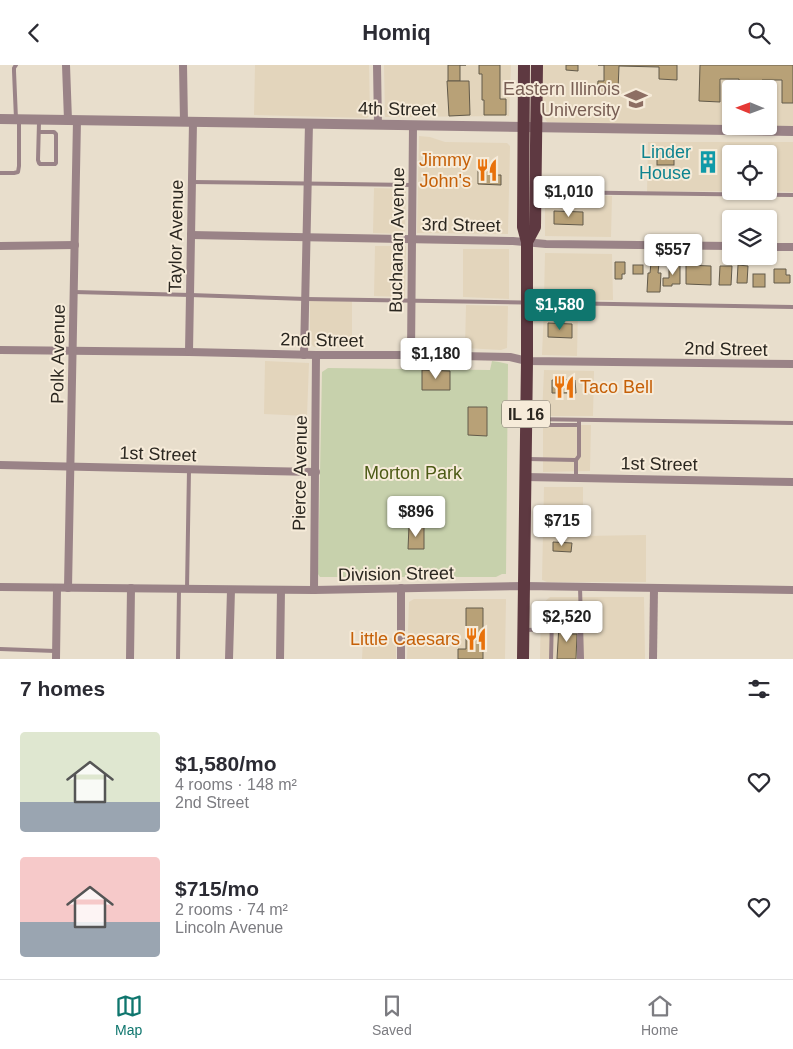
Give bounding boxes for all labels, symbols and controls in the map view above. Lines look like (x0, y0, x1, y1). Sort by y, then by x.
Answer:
icon: back (20, 19, 48, 47)
icon: search (745, 19, 773, 47)
text: Homiq (362, 20, 431, 45)
place label: Eastern Illinois University (503, 79, 620, 120)
north arrow (722, 80, 778, 135)
map controls (722, 80, 777, 265)
school or university icon: Eastern Illinois University (623, 86, 649, 112)
street label: 4th Street (358, 98, 436, 120)
place label: Linder House (639, 142, 691, 183)
button: locate (722, 145, 777, 200)
building icon: Linder House (695, 149, 721, 175)
place label: Jimmy John's (419, 150, 471, 191)
restaurant icon: Jimmy John's (474, 157, 500, 183)
street label: Buchanan Avenue (386, 167, 408, 313)
pin: $1,010 (528, 175, 610, 218)
street label: Taylor Avenue (165, 179, 187, 293)
text: $1,010 (545, 183, 593, 200)
button: layers (722, 210, 777, 265)
street label: 3rd Street (421, 214, 501, 236)
pin: $557 (643, 233, 703, 276)
text: $557 (655, 241, 691, 258)
pin: $1,580 (519, 289, 601, 331)
text: $1,580 (536, 296, 584, 313)
street label: Polk Avenue (47, 304, 69, 404)
street label: 2nd Street (280, 329, 364, 351)
pin: $1,180 (395, 337, 477, 380)
street label: 2nd Street (684, 338, 768, 360)
text: $1,180 (412, 345, 460, 362)
restaurant icon: Taco Bell (551, 374, 577, 400)
place label: Taco Bell (580, 377, 653, 397)
road number: IL 16 (502, 401, 550, 427)
street label: Pierce Avenue (289, 415, 311, 531)
street label: 1st Street (119, 443, 197, 465)
street label: 1st Street (620, 453, 698, 475)
park label: Morton Park (364, 463, 463, 483)
pin: $896 (386, 495, 446, 538)
text: $896 (398, 503, 434, 520)
pin: $715 (532, 505, 592, 547)
text: $715 (544, 512, 580, 529)
street label: Division Street (338, 563, 454, 585)
pin: $2,520 (526, 601, 608, 643)
text: $2,520 (543, 608, 591, 625)
restaurant icon: Little Caesars (463, 626, 489, 652)
place label: Little Caesars (350, 629, 460, 649)
icon: filters (745, 675, 773, 703)
text: 7 homes (20, 677, 105, 700)
icon: home (60, 752, 120, 812)
text: $1,580/mo (175, 752, 277, 775)
icon: heart (745, 768, 773, 796)
text: 4 rooms · 148 m² (175, 776, 297, 793)
text: 2nd Street (175, 794, 249, 811)
icon: home (60, 877, 120, 937)
text: $715/mo (175, 877, 259, 900)
icon: heart (745, 893, 773, 921)
text: 2 rooms · 74 m² (175, 901, 288, 918)
text: Lincoln Avenue (175, 919, 283, 936)
tab: Map (115, 992, 143, 1038)
tab: Saved (372, 992, 412, 1038)
tab: Home (641, 992, 678, 1038)

